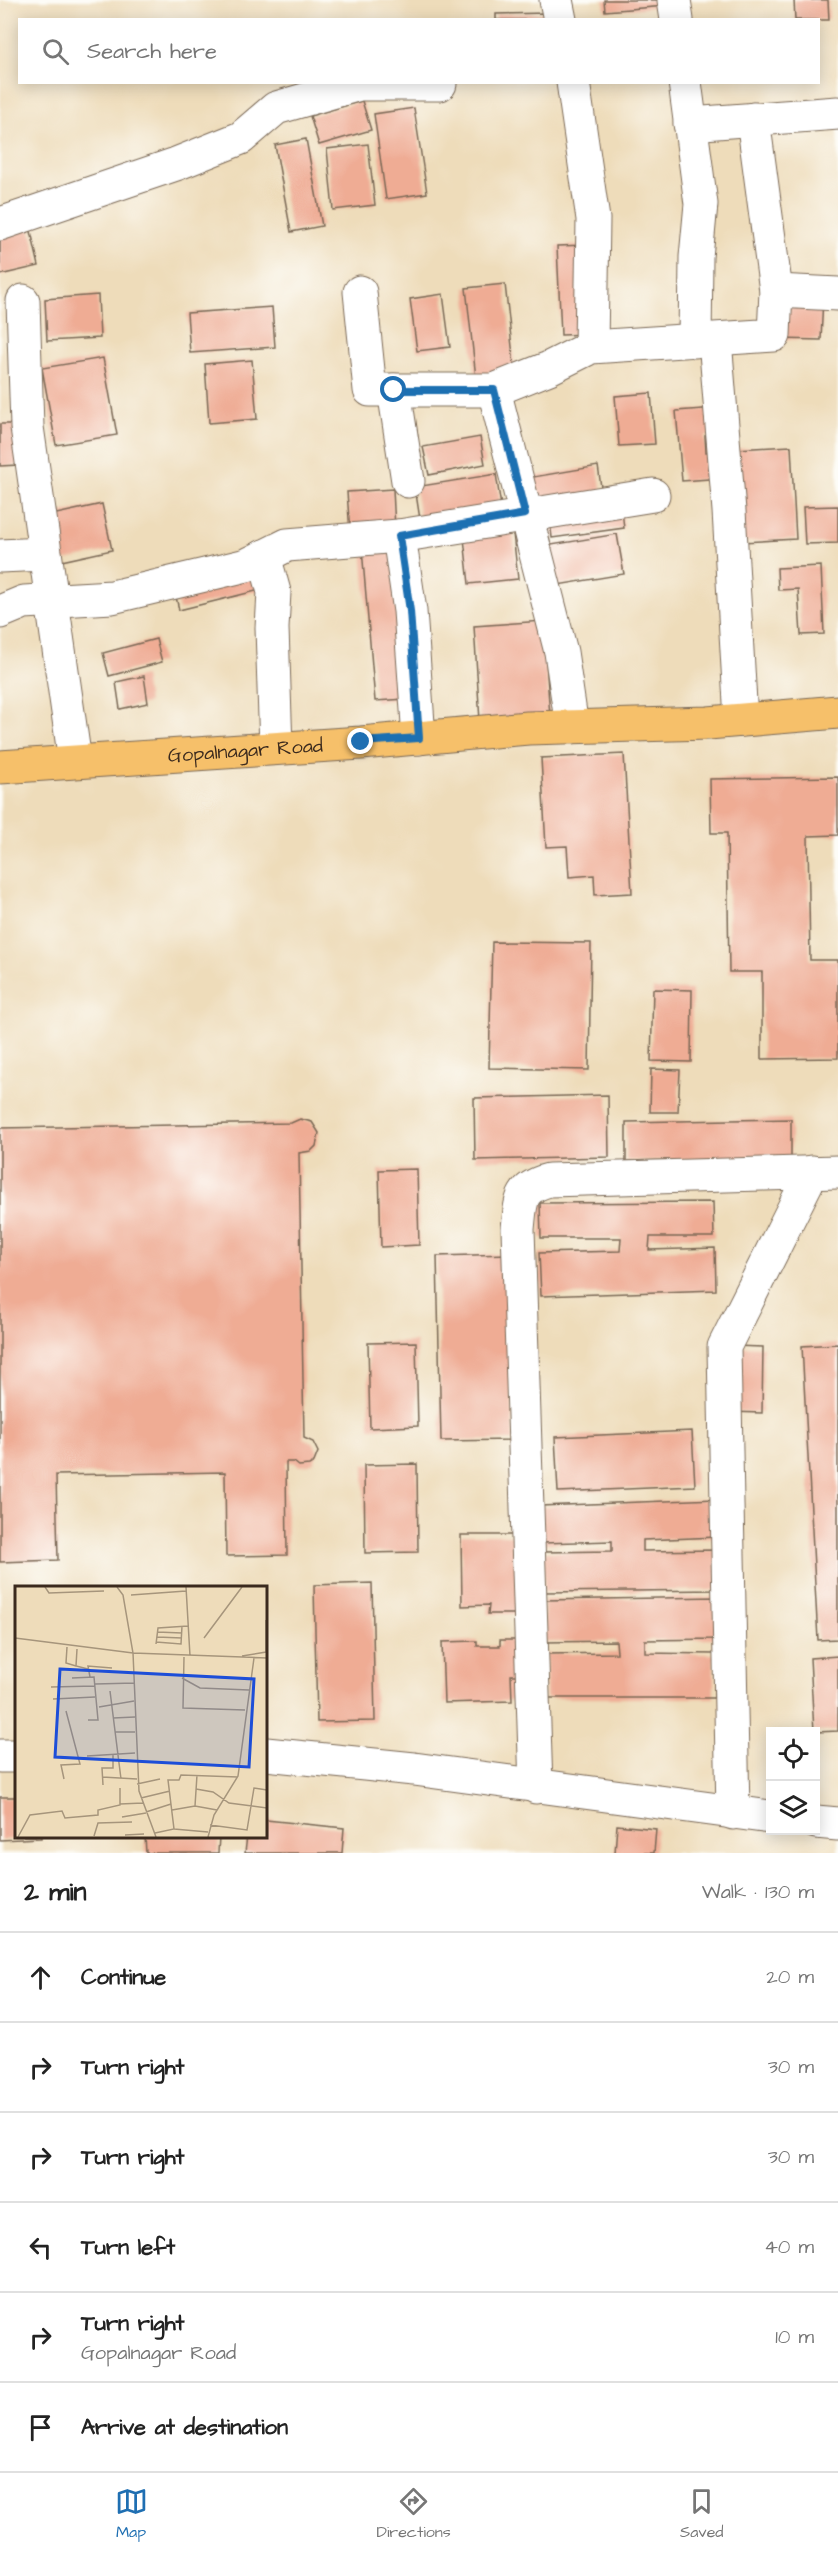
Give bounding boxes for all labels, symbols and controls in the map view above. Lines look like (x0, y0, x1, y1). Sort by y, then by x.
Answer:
search box (18, 18, 820, 84)
icon: search (39, 35, 72, 68)
text: Search here (87, 36, 217, 67)
route start (380, 376, 406, 402)
route end (347, 728, 373, 754)
street label: Gopalnagar Road (167, 732, 324, 770)
inset map (15, 1586, 267, 1838)
map controls (766, 1727, 820, 1835)
button: locate (766, 1727, 820, 1781)
button: layers (766, 1781, 820, 1835)
text: 2 min (24, 1874, 86, 1910)
text: Walk · 130 m (702, 1878, 814, 1906)
icon: ahead (24, 1961, 57, 1994)
text: Continue (81, 1962, 166, 1993)
text: 20 m (766, 1963, 814, 1991)
icon: right (24, 2051, 57, 2084)
text: Turn right (81, 2052, 184, 2083)
text: 30 m (768, 2053, 814, 2081)
icon: right (24, 2141, 57, 2174)
text: Turn right (81, 2142, 184, 2173)
text: 30 m (768, 2143, 814, 2171)
icon: left (24, 2231, 57, 2264)
text: Turn left (81, 2232, 175, 2263)
text: 40 m (764, 2233, 814, 2261)
text: Turn right (81, 2308, 184, 2339)
icon: right (24, 2321, 57, 2354)
text: 10 m (775, 2323, 814, 2351)
text: Gopalnagar Road (81, 2339, 236, 2367)
icon: arrive (24, 2411, 57, 2444)
text: Arrive at destination (81, 2412, 288, 2443)
tab: Map (115, 2485, 148, 2543)
tab: Directions (377, 2485, 451, 2543)
tab: Saved (680, 2485, 723, 2543)

